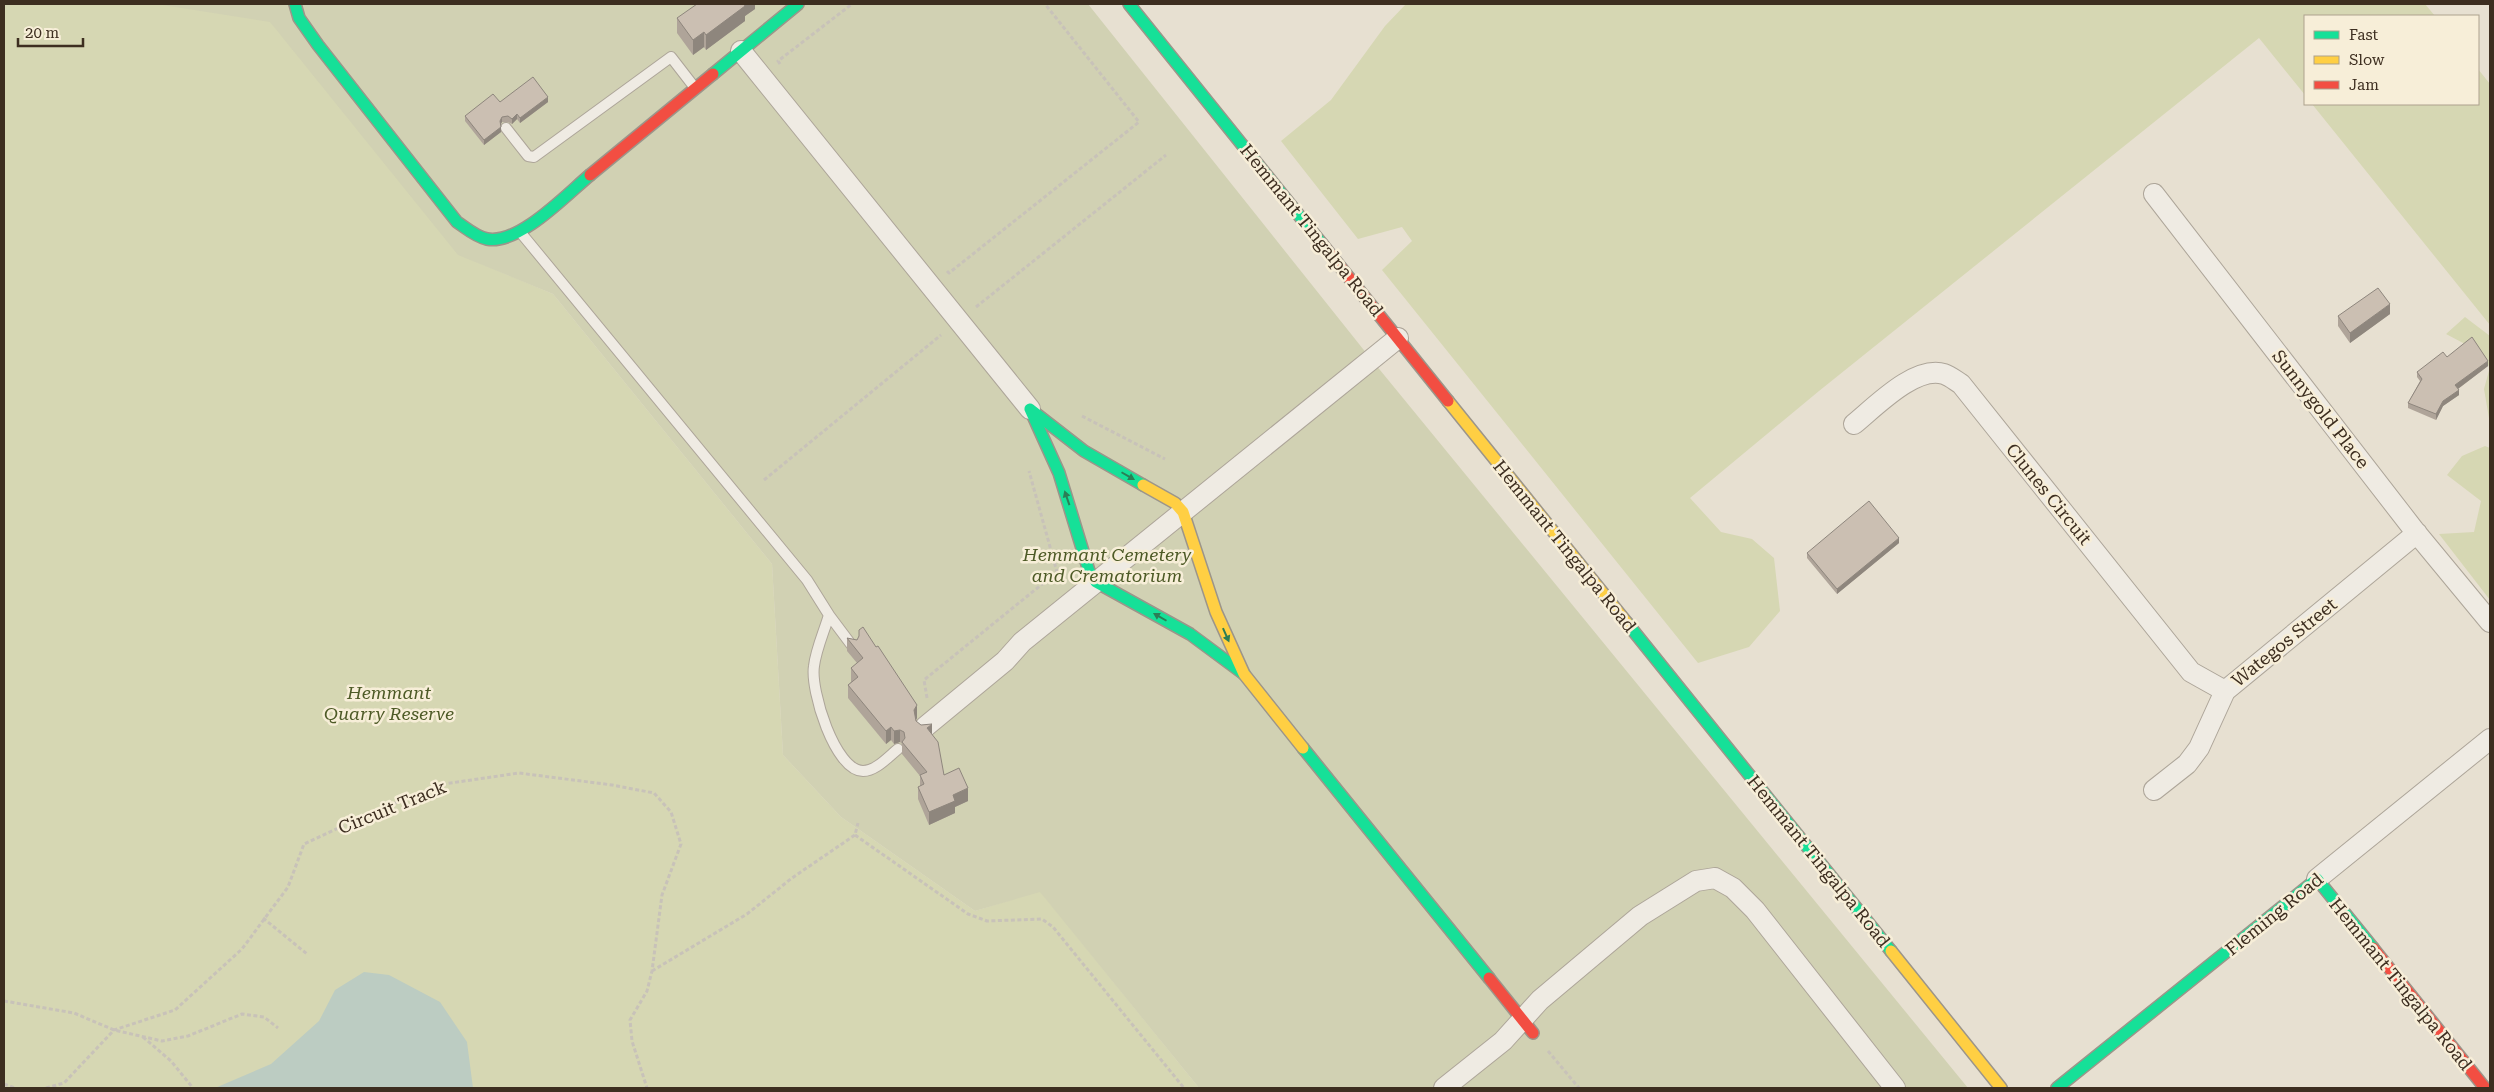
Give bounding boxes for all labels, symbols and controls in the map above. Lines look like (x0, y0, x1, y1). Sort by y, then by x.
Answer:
scale bar (18, 15, 82, 47)
legend (2304, 15, 2479, 105)
text: 20 m (25, 24, 60, 42)
text: Fast (2349, 26, 2379, 44)
text: Slow (2349, 51, 2385, 69)
text: Jam (2349, 76, 2379, 94)
street label: Hemmant Tingalpa Road (1236, 140, 1388, 320)
street label: Sunnygold Place (2268, 345, 2374, 473)
street label: Clunes Circuit (2002, 439, 2096, 549)
street label: Hemmant Tingalpa Road (1489, 456, 1641, 636)
one-way arrow (1120, 472, 1135, 480)
one-way arrow (1063, 490, 1071, 505)
park label: Hemmant Cemetery and Crematorium (1022, 544, 1192, 586)
street label: Wategos Street (2227, 593, 2341, 691)
one-way arrow (1154, 612, 1167, 621)
one-way arrow (1222, 628, 1231, 643)
park label: Hemmant Quarry Reserve (324, 682, 454, 724)
street label: Hemmant Tingalpa Road (1743, 771, 1895, 951)
street label: Circuit Track (335, 776, 449, 838)
street label: Fleming Road (2221, 868, 2327, 960)
street label: Hemmant Tingalpa Road (2325, 894, 2477, 1074)

